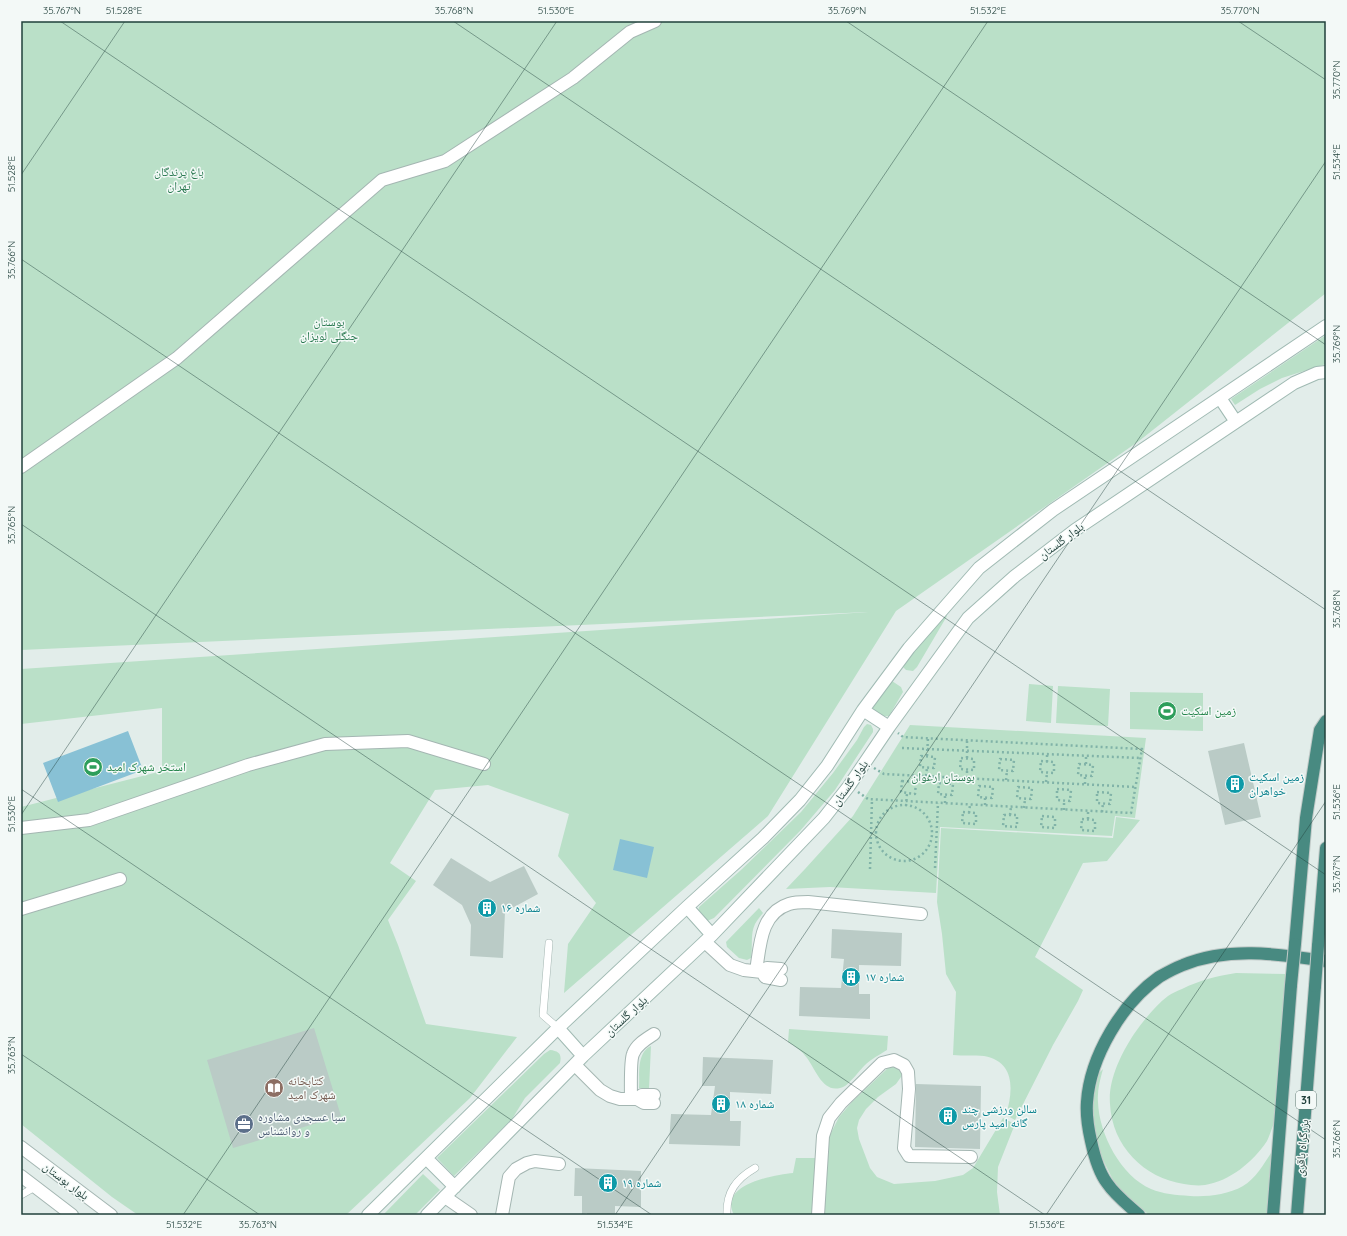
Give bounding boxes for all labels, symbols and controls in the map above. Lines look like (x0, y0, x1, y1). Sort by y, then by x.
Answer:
text: 35.767°N (43, 4, 81, 17)
text: 51.528°E (106, 4, 142, 17)
text: 35.768°N (435, 4, 473, 17)
text: 51.530°E (538, 4, 575, 17)
text: 35.769°N (828, 4, 866, 17)
text: 51.532°E (970, 4, 1006, 17)
text: 35.770°N (1220, 4, 1260, 17)
text: 35.770°N (1330, 60, 1343, 100)
text: 51.534°E (1330, 144, 1343, 180)
text: 51.528°E (5, 156, 18, 192)
park label: باغ پرندگان تهران (154, 164, 204, 193)
text: 35.766°N (5, 241, 18, 279)
park label: بوستان جنگلی لویزان (300, 314, 358, 343)
text: 35.769°N (1330, 325, 1343, 363)
text: 35.765°N (5, 506, 18, 544)
street label: بلوار گلستان (1035, 519, 1087, 563)
text: 35.768°N (1330, 590, 1343, 628)
sports icon: زمین اسکیت (1156, 700, 1178, 722)
place label: زمین اسکیت (1181, 703, 1236, 718)
sports icon: استخر شهرک امید (82, 756, 104, 778)
street label: بلوار گلستان (828, 757, 872, 809)
place label: استخر شهرک امید (107, 759, 186, 774)
park label: بوستان ارغوان (911, 769, 975, 784)
place label: زمین اسکیت خواهران (1249, 769, 1304, 798)
building icon: زمین اسکیت خواهران (1224, 773, 1246, 795)
text: 51.536°E (1330, 784, 1343, 820)
text: 51.530°E (5, 795, 18, 832)
text: 35.767°N (1330, 855, 1343, 893)
building icon: شماره ۱۶ (476, 897, 498, 919)
place label: شماره ۱۶ (501, 900, 541, 915)
building icon: شماره ۱۷ (840, 966, 862, 988)
place label: شماره ۱۷ (865, 969, 905, 984)
street label: بلوار گلستان (601, 992, 650, 1039)
text: 35.763°N (5, 1036, 18, 1074)
place label: کتابخانه شهرک امید (288, 1073, 336, 1102)
library icon: کتابخانه شهرک امید (263, 1077, 285, 1099)
road number: 31 (1296, 1091, 1316, 1109)
building icon: شماره ۱۸ (710, 1093, 732, 1115)
place label: شماره ۱۸ (735, 1096, 775, 1111)
place label: سالن ورزشی چند گانه امید پارس (962, 1101, 1037, 1130)
building icon: سالن ورزشی چند گانه امید پارس (937, 1105, 959, 1127)
place label: سبا عسجدی مشاوره و روانشناس (258, 1109, 346, 1138)
office icon: سبا عسجدی مشاوره و روانشناس (233, 1113, 255, 1135)
street label: بزرگراه باقری (1292, 1119, 1312, 1177)
text: 35.766°N (1330, 1120, 1343, 1158)
street label: بلوار بوستان (40, 1158, 92, 1203)
building icon: شماره ۱۹ (597, 1172, 619, 1194)
place label: شماره ۱۹ (622, 1175, 662, 1190)
text: 51.532°E (166, 1218, 202, 1231)
text: 35.763°N (239, 1218, 277, 1231)
text: 51.534°E (597, 1218, 633, 1231)
text: 51.536°E (1029, 1218, 1065, 1231)

